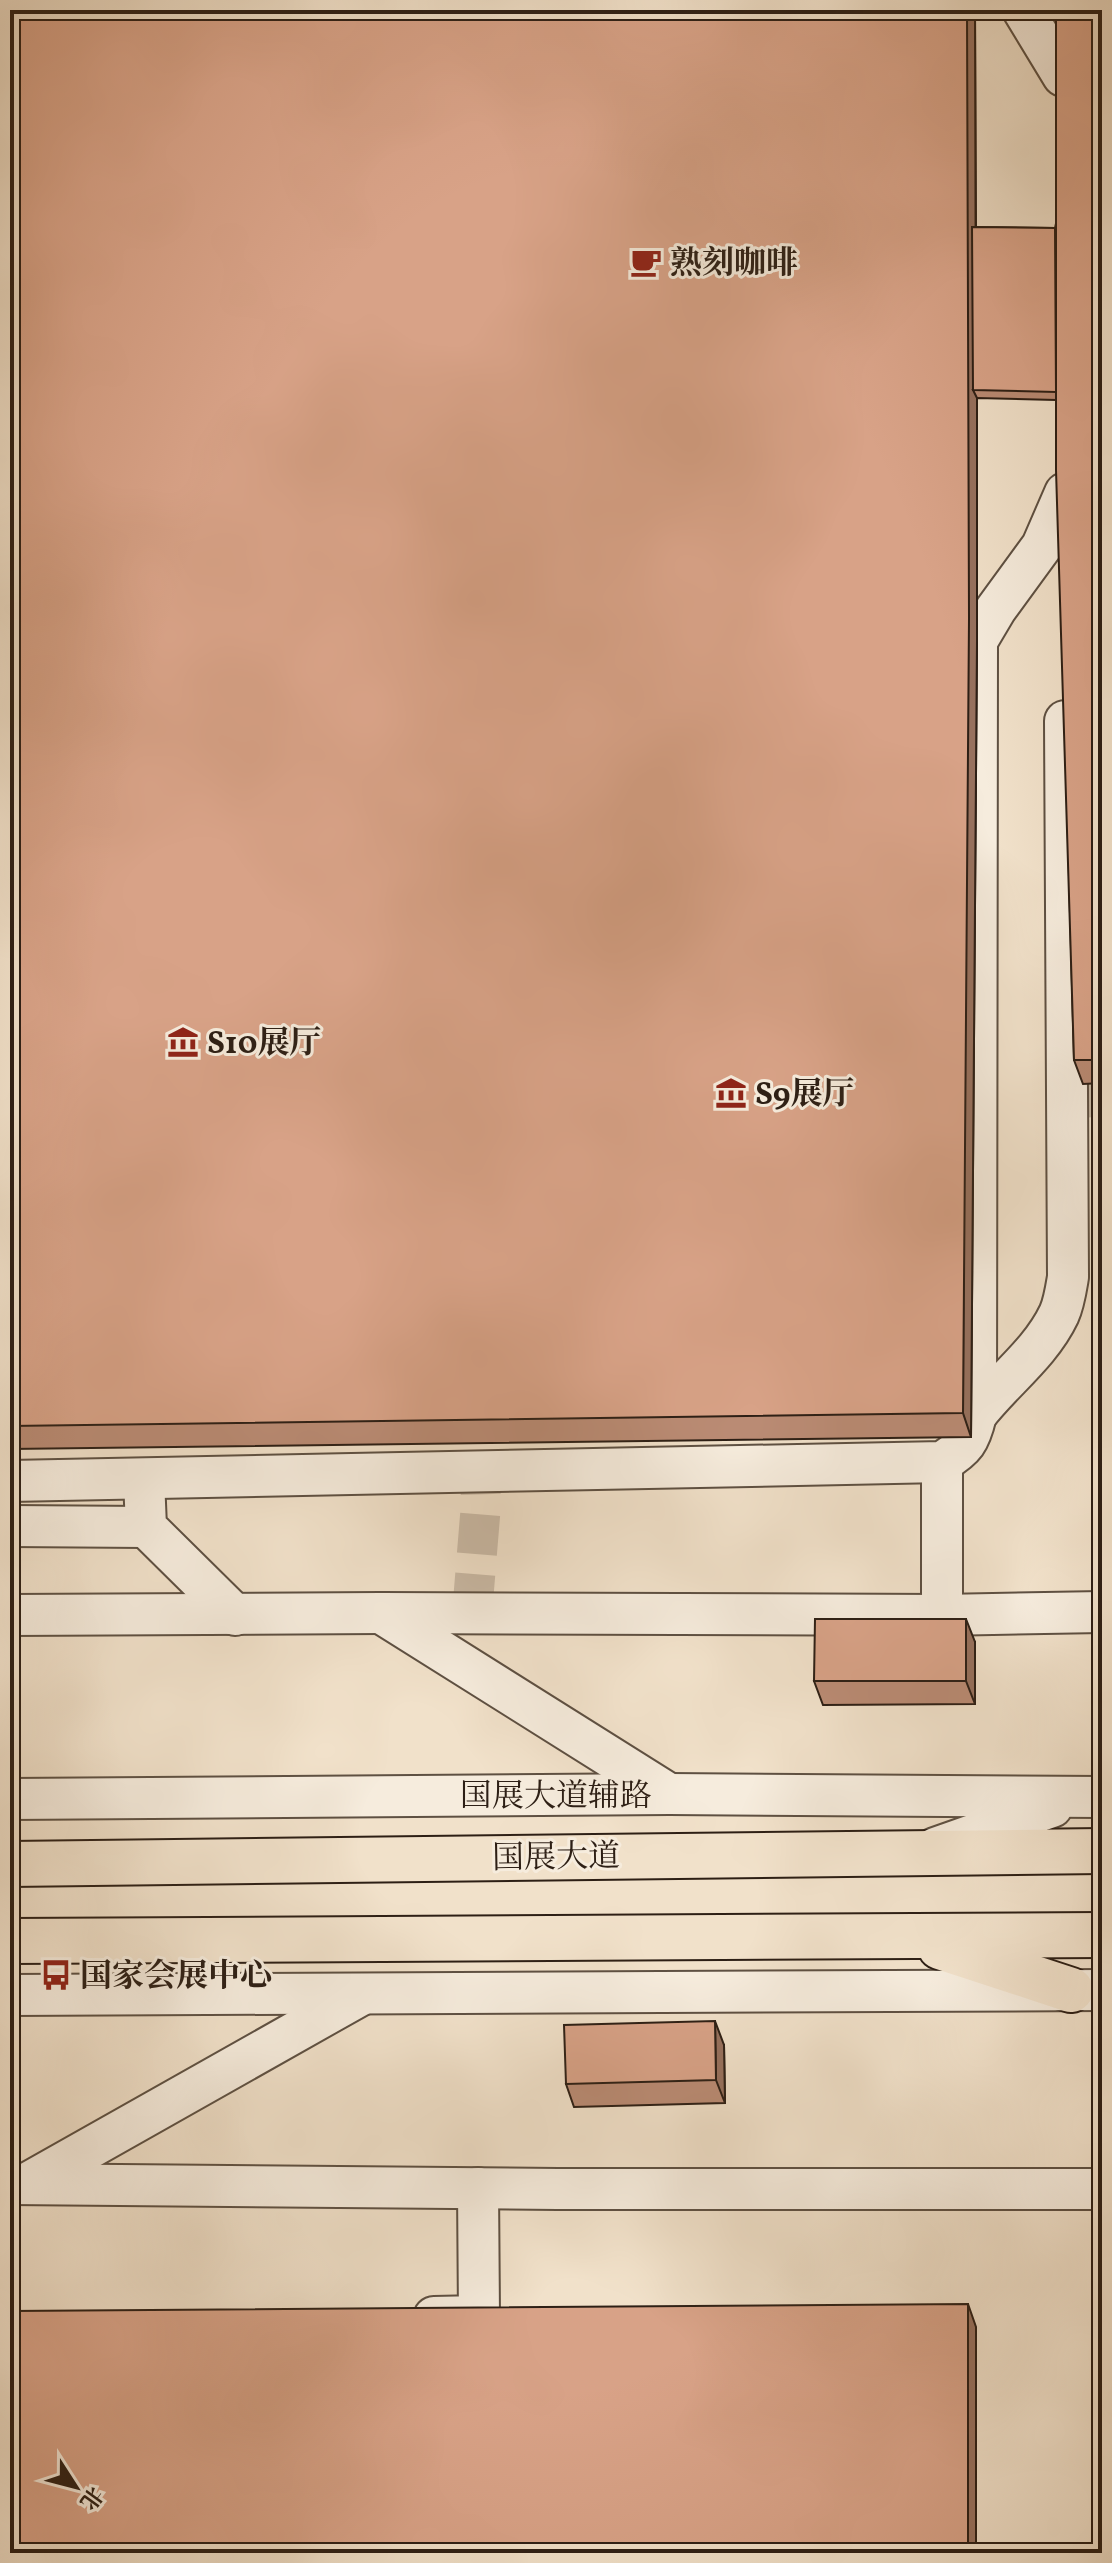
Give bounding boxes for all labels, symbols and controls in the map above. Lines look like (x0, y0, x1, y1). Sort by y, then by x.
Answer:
place label: 熟刻咖啡 (670, 243, 798, 287)
cafe icon: 熟刻咖啡 (629, 245, 663, 279)
place label: S10展厅 (207, 1023, 321, 1067)
museum icon: S10展厅 (166, 1025, 200, 1059)
place label: S9展厅 (755, 1074, 855, 1118)
museum icon: S9展厅 (714, 1076, 748, 1110)
street label: 国展大道辅路 (460, 1776, 652, 1820)
street label: 国展大道 (492, 1836, 620, 1882)
place label: 国家会展中心 (80, 1956, 272, 2000)
bus stop icon: 国家会展中心 (39, 1958, 73, 1992)
north arrow (36, 2447, 116, 2527)
text: 北 (71, 2479, 109, 2515)

